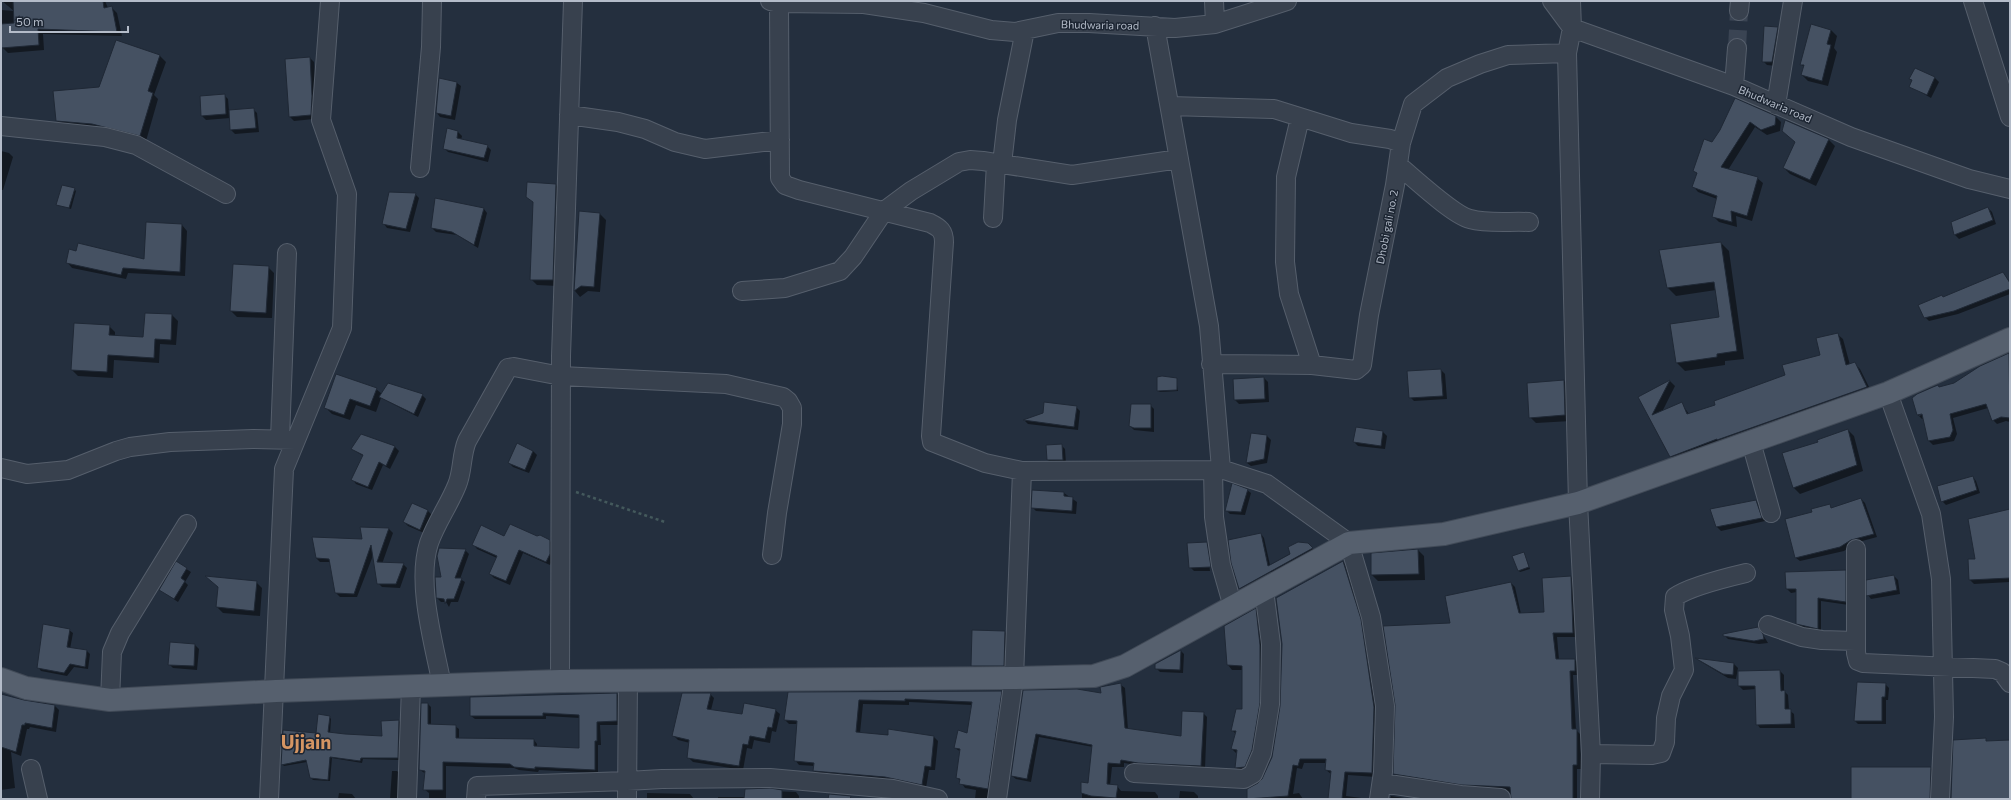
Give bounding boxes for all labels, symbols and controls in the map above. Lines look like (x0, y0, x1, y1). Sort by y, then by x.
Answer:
scale bar (10, 8, 128, 34)
text: 50 m (16, 14, 44, 28)
street label: Bhudwaria road (1061, 17, 1139, 32)
street label: Bhudwaria road (1737, 82, 1814, 125)
street label: Dhobi gali no. 2 (1373, 189, 1400, 265)
district label: Ujjain (281, 730, 331, 753)

